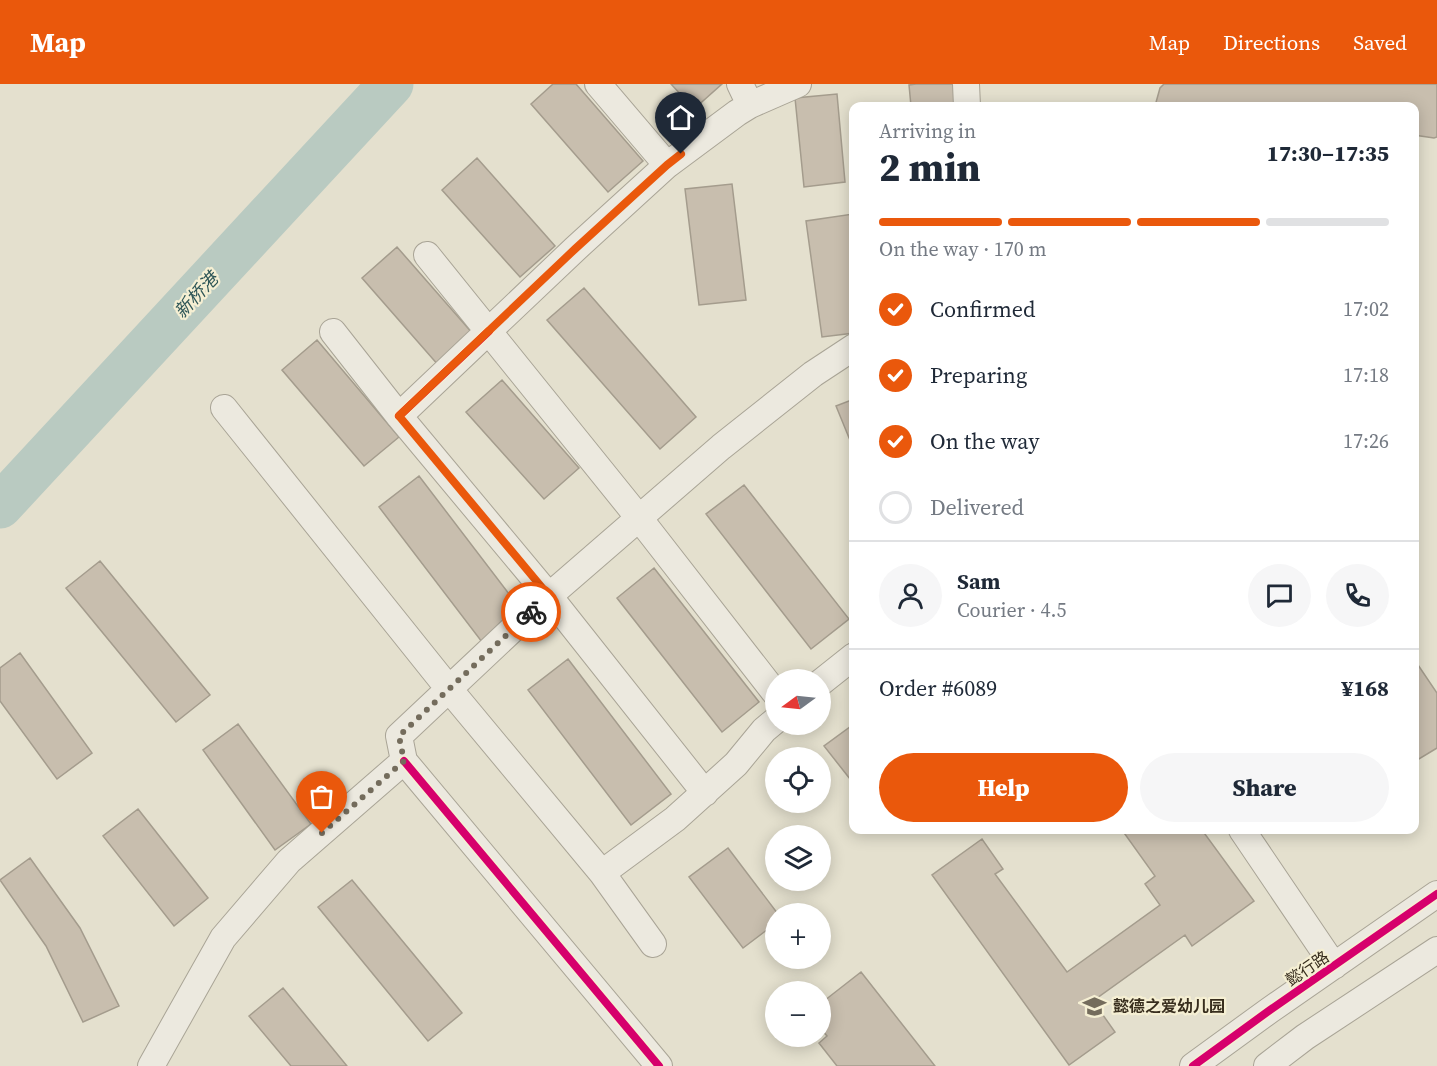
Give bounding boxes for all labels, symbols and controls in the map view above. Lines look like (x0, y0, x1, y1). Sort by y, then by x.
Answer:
text: Map (30, 23, 86, 61)
text: Map (1149, 28, 1190, 57)
text: Directions (1223, 28, 1320, 57)
text: Saved (1353, 28, 1407, 57)
pin (655, 92, 706, 154)
icon: home (664, 101, 697, 134)
text: Arriving in (879, 117, 976, 145)
text: 17:30–17:35 (1267, 138, 1389, 168)
text: 2 min (879, 141, 981, 194)
text: On the way · 170 m (879, 235, 1046, 263)
water label: 新桥港 (168, 265, 226, 323)
icon: check (879, 293, 912, 326)
text: Confirmed (930, 294, 1035, 324)
text: 17:02 (1343, 295, 1389, 323)
icon: check (879, 359, 912, 392)
text: Preparing (930, 360, 1027, 390)
text: 17:18 (1343, 361, 1389, 389)
icon: check (879, 425, 912, 458)
text: On the way (930, 426, 1039, 456)
text: 17:26 (1343, 427, 1389, 455)
text: Delivered (930, 492, 1024, 522)
button: person (879, 564, 942, 627)
button: chat (1248, 564, 1311, 627)
button: phone (1326, 564, 1389, 627)
text: Sam (957, 566, 1001, 596)
courier (501, 582, 561, 642)
icon: bike (515, 596, 548, 629)
text: Courier · 4.5 (957, 596, 1066, 624)
north arrow (765, 669, 831, 735)
map controls (765, 669, 831, 1047)
text: Order #6089 (879, 673, 997, 703)
text: ¥168 (1341, 673, 1389, 703)
button: locate (765, 747, 831, 813)
button: Help (879, 753, 1128, 822)
button: Share (1140, 753, 1389, 822)
pin (296, 771, 347, 833)
icon: bag (305, 780, 338, 813)
button: layers (765, 825, 831, 891)
button: + (765, 903, 831, 969)
street label: 懿行路 (1281, 945, 1333, 991)
button: − (765, 981, 831, 1047)
school or university icon: 懿德之爱幼儿园 (1082, 993, 1108, 1019)
place label: 懿德之爱幼儿园 (1113, 995, 1225, 1017)

